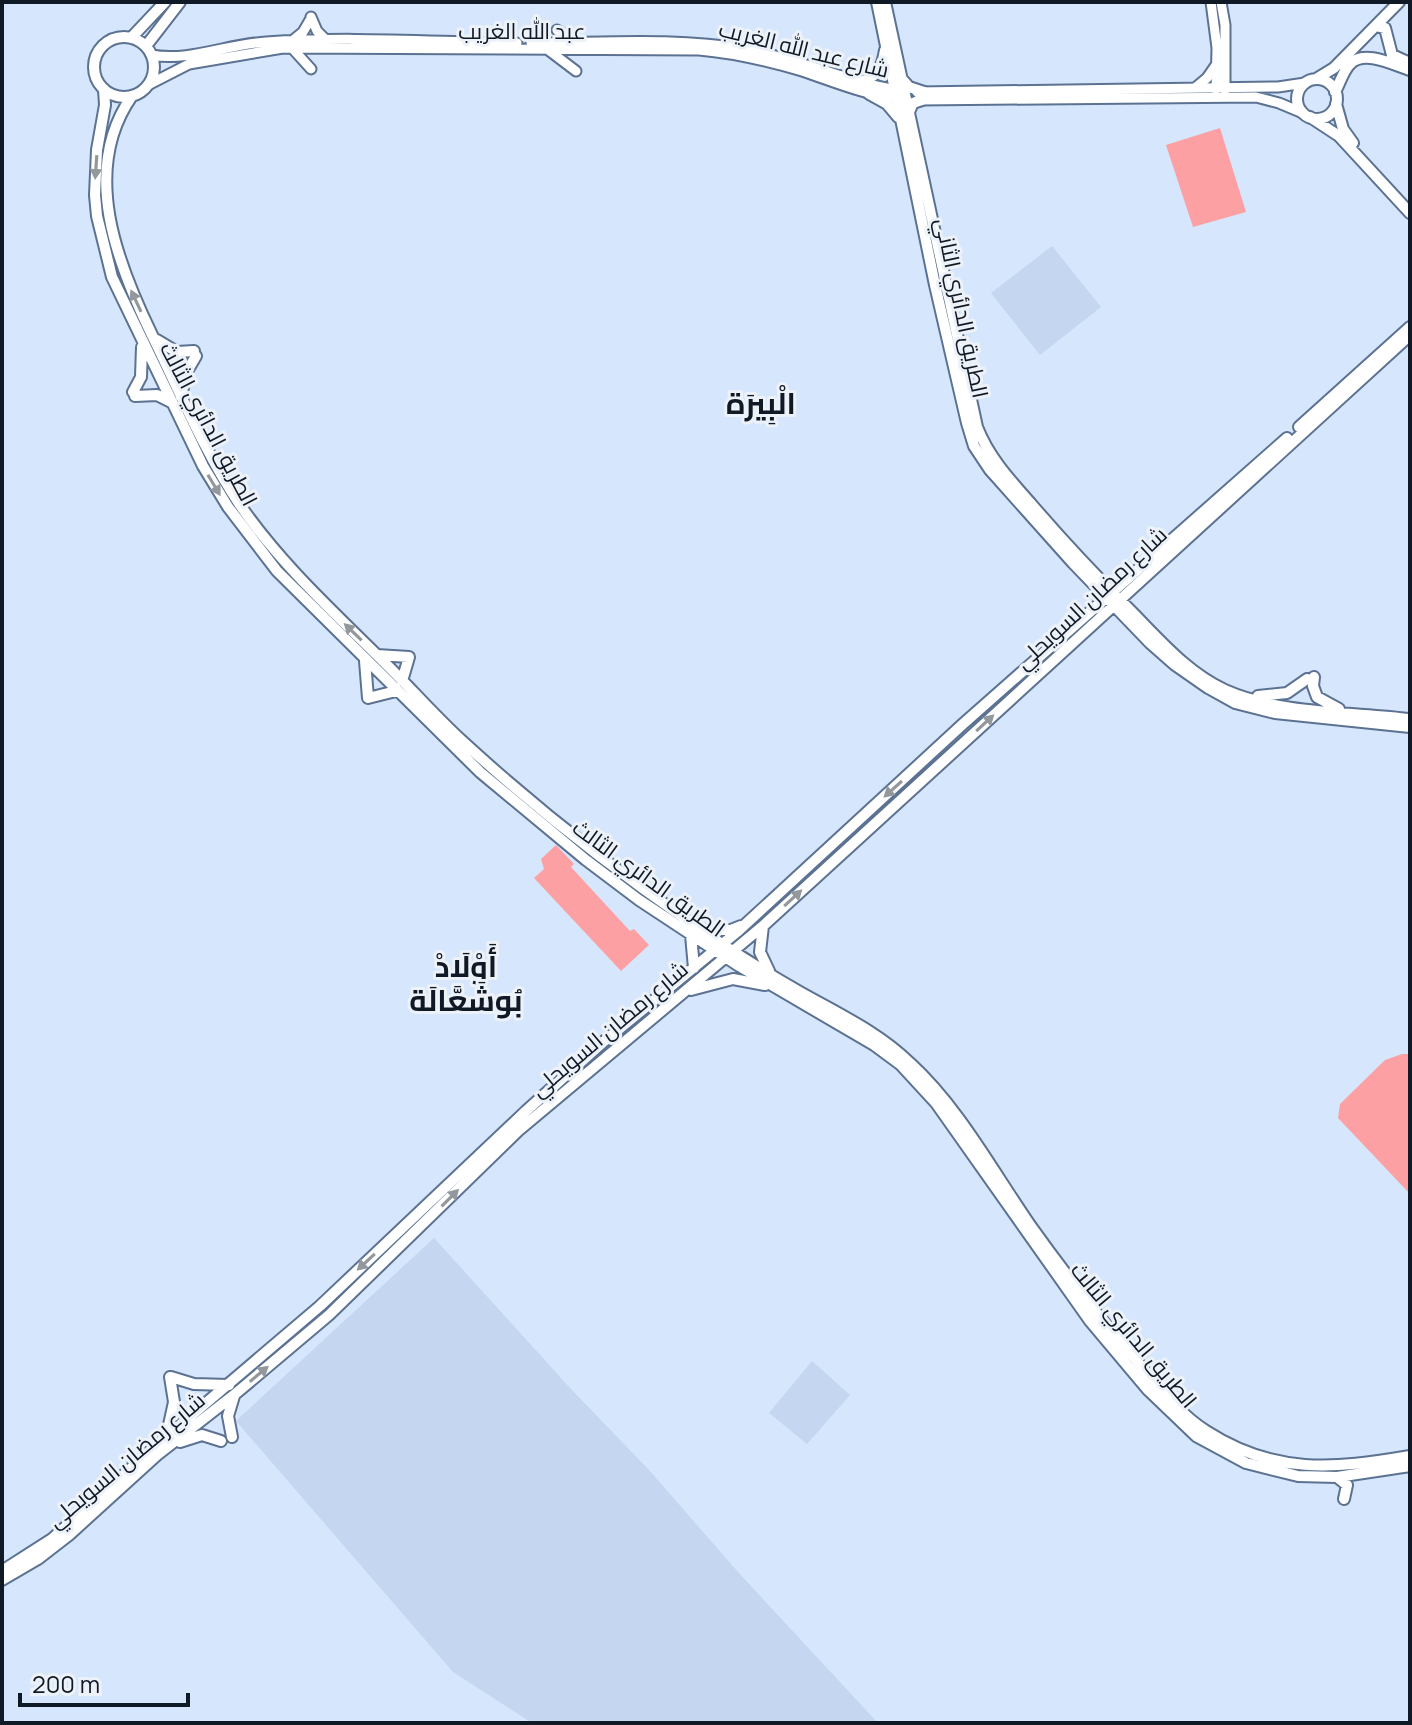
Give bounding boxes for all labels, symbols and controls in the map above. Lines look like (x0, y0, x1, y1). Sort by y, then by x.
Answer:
street label: شارع عبد الله الغريب (716, 13, 892, 85)
street label: عبد الله الغريب (458, 16, 586, 46)
one-way arrow (89, 155, 102, 180)
street label: الطريق الدائري الثاني (926, 215, 996, 401)
one-way arrow (129, 289, 142, 312)
street label: الطريق الدائري الثالث (151, 337, 265, 512)
district label: الْبِيرَة (726, 382, 796, 425)
one-way arrow (207, 474, 221, 496)
street label: شارع رمضان السويحلي (1009, 520, 1175, 678)
one-way arrow (344, 623, 363, 642)
one-way arrow (976, 714, 995, 732)
one-way arrow (883, 780, 902, 798)
street label: الطريق الدائري الثالث (565, 812, 731, 945)
one-way arrow (783, 889, 802, 907)
district label: أَوْلَادْ بُوشَعَّالَة (409, 943, 523, 1020)
street label: شارع رمضان السويحلي (524, 954, 695, 1105)
one-way arrow (440, 1189, 459, 1208)
one-way arrow (357, 1253, 376, 1271)
street label: الطريق الدائري الثالث (1062, 1256, 1204, 1416)
one-way arrow (249, 1366, 269, 1383)
street label: شارع رمضان السويحلي (41, 1385, 212, 1536)
scale bar (20, 1657, 188, 1707)
text: 200 m (32, 1667, 100, 1700)

